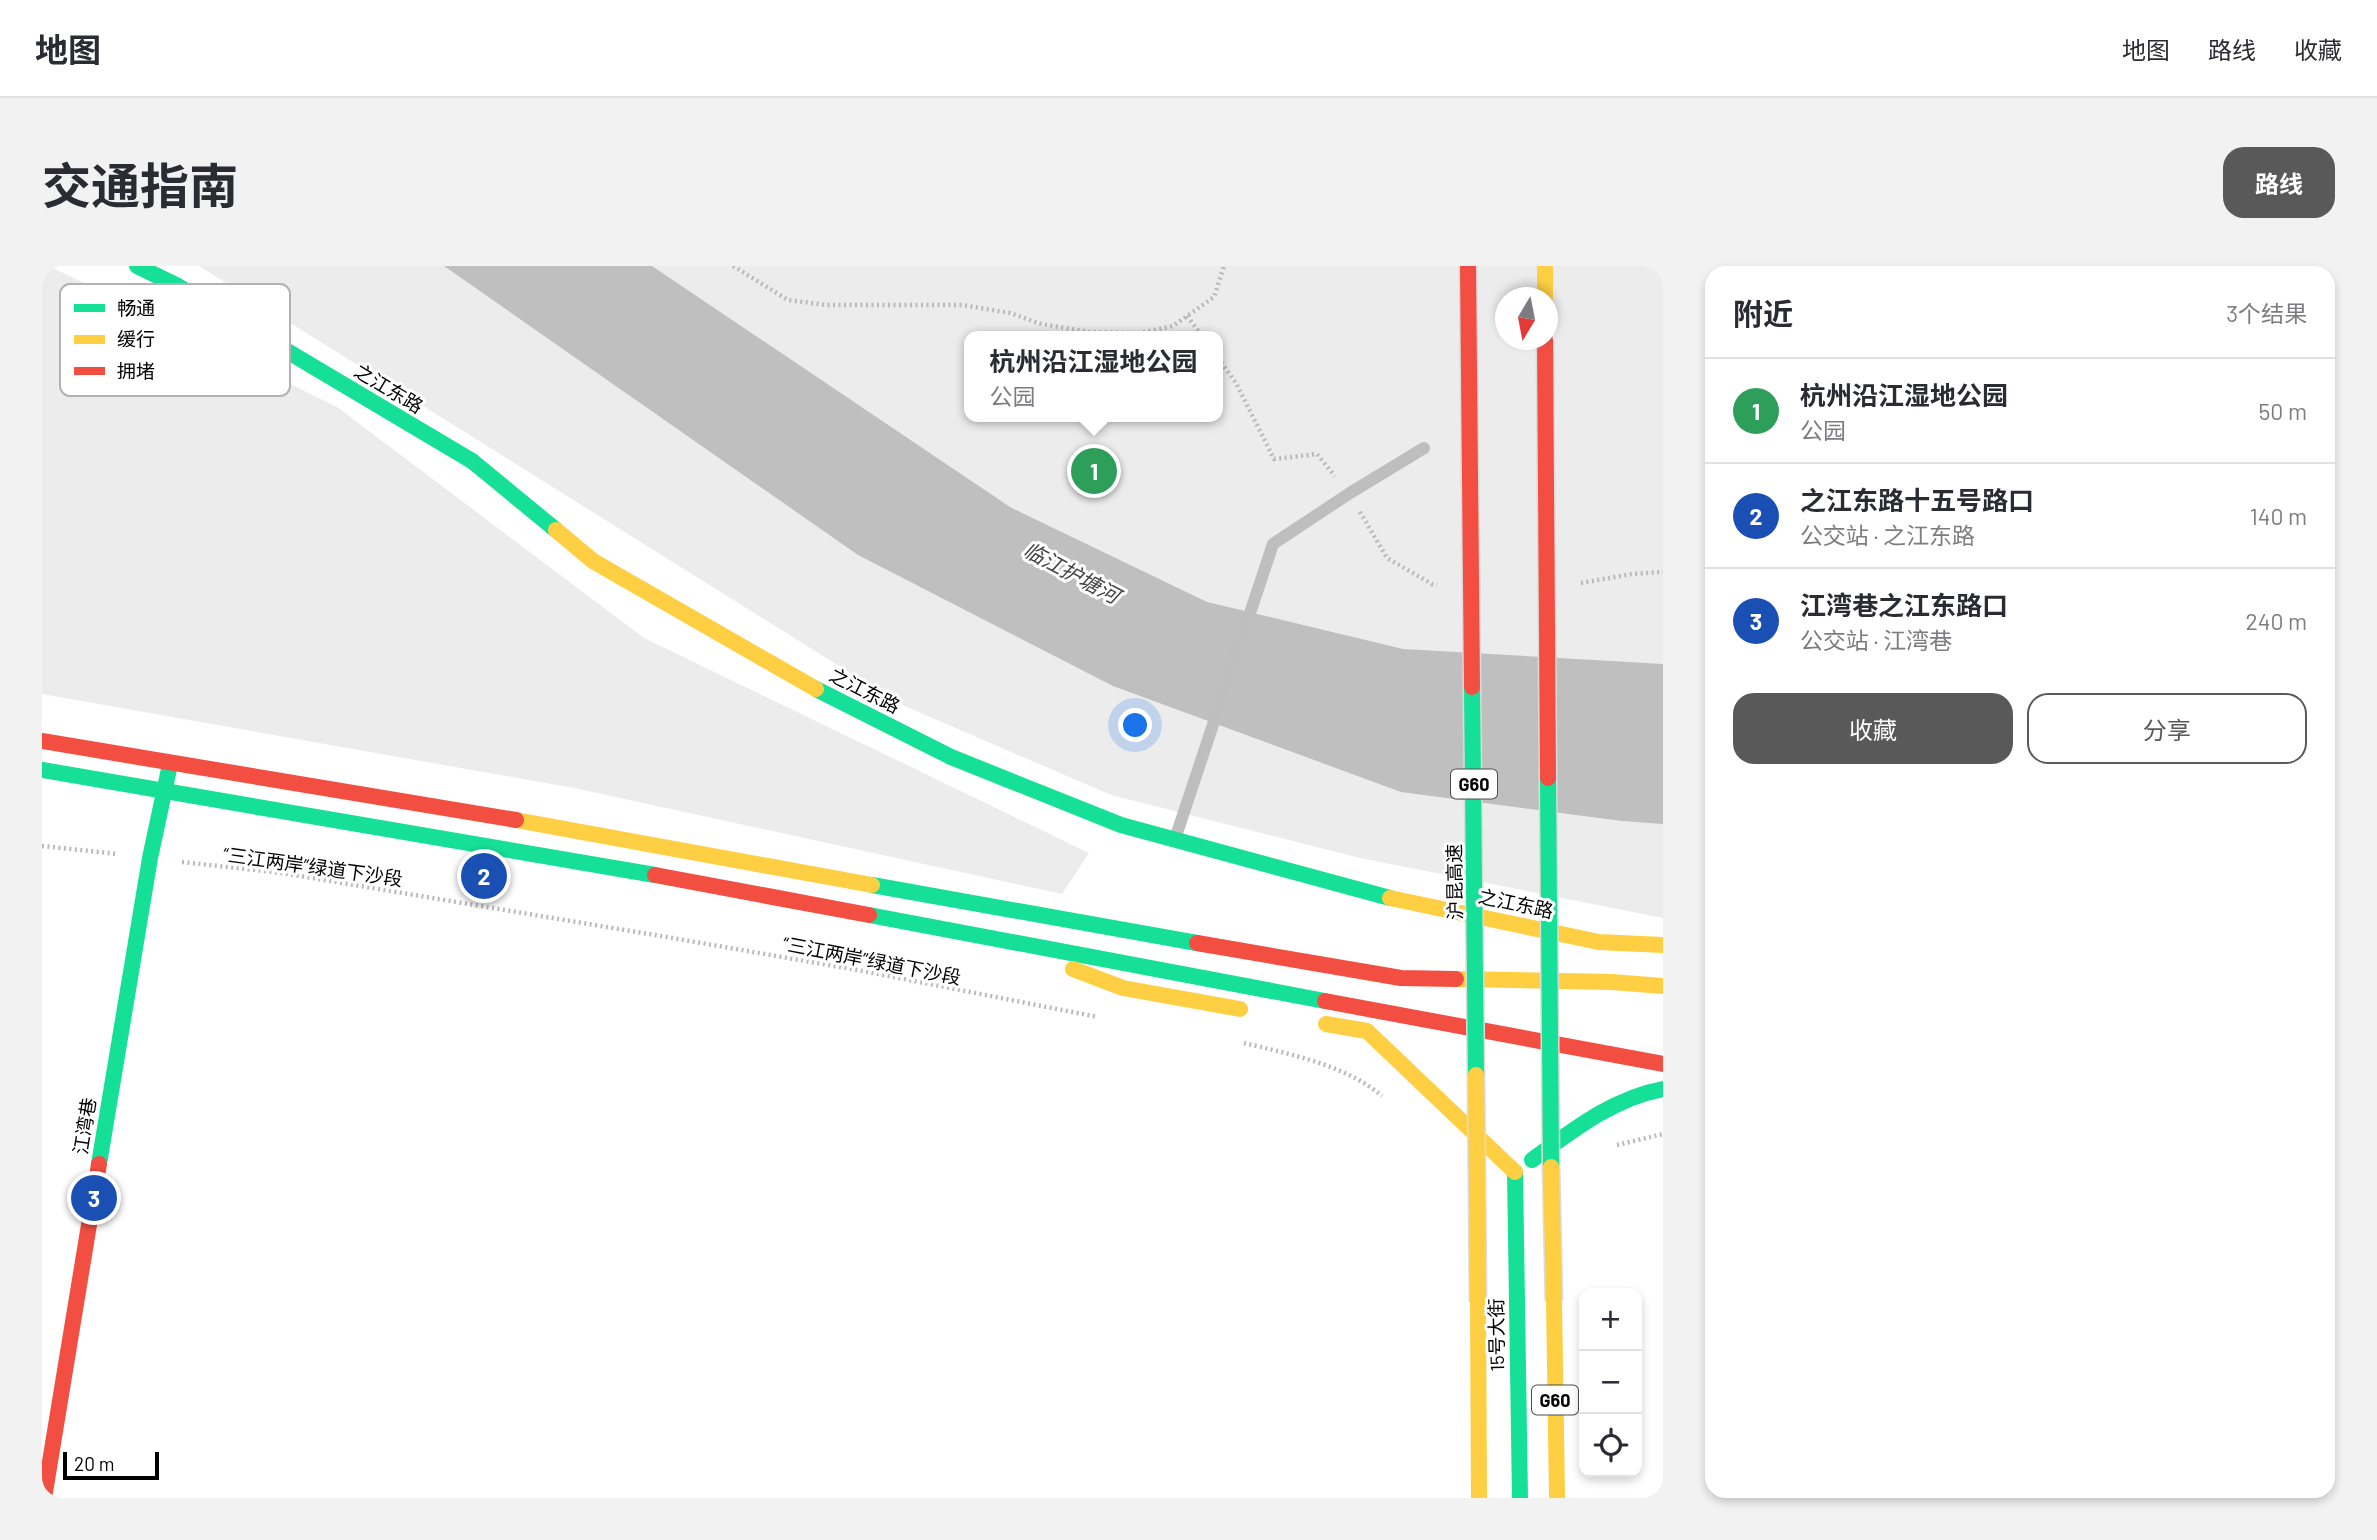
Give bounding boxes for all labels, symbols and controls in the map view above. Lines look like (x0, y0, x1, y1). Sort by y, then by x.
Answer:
text: 地图 (35, 29, 101, 69)
text: 地图 (2122, 35, 2170, 64)
text: 路线 (2208, 35, 2256, 64)
text: 收藏 (2294, 35, 2342, 64)
button: 路线 (2223, 147, 2335, 218)
text: 交通指南 (42, 155, 238, 214)
legend (60, 284, 290, 396)
north arrow (1495, 287, 1558, 350)
text: 附近 (1733, 295, 1793, 331)
text: 畅通 (117, 296, 155, 319)
text: 3个结果 (2226, 299, 2307, 327)
text: 缓行 (117, 327, 155, 350)
popup (964, 331, 1223, 422)
text: 杭州沿江湿地公园 (989, 345, 1198, 376)
text: 拥堵 (117, 359, 155, 382)
street label: 之江东路 (350, 359, 428, 417)
text: 杭州沿江湿地公园 (1800, 379, 2008, 410)
text: 公园 (989, 382, 1035, 410)
text: 1 (1752, 397, 1760, 425)
text: 50 m (2259, 397, 2307, 425)
text: 公园 (1800, 416, 1846, 444)
pin: 1 (1071, 445, 1117, 497)
text: 之江东路十五号路口 (1800, 484, 2034, 515)
text: 2 (1750, 502, 1762, 530)
text: 140 m (2250, 502, 2307, 530)
text: 公交站 · 之江东路 (1800, 521, 1975, 549)
water label: 临江护塘河 (1020, 536, 1128, 610)
text: 江湾巷之江东路口 (1800, 589, 2008, 620)
text: 3 (1750, 607, 1762, 635)
text: 240 m (2245, 607, 2307, 635)
text: 公交站 · 江湾巷 (1800, 626, 1952, 654)
street label: 之江东路 (826, 662, 904, 718)
button: 收藏 (1733, 693, 2013, 764)
button: 分享 (2027, 693, 2307, 764)
your location (1118, 708, 1152, 742)
road number: G60 (1451, 770, 1497, 798)
street label: “三江两岸”绿道下沙段 (222, 842, 404, 890)
street label: 沪昆高速 (1442, 844, 1466, 920)
pin: 2 (461, 850, 507, 902)
street label: 之江东路 (1476, 884, 1556, 922)
street label: “三江两岸”绿道下沙段 (781, 931, 963, 989)
street label: 江湾巷 (68, 1096, 100, 1156)
pin: 3 (71, 1172, 117, 1224)
map controls (1579, 1288, 1642, 1477)
button: + (1579, 1288, 1642, 1351)
street label: 15号大街 (1484, 1298, 1508, 1372)
button: − (1579, 1351, 1642, 1414)
road number: G60 (1532, 1386, 1578, 1414)
button: locate (1579, 1414, 1642, 1477)
scale bar (63, 1449, 159, 1481)
text: 20 m (74, 1452, 114, 1475)

